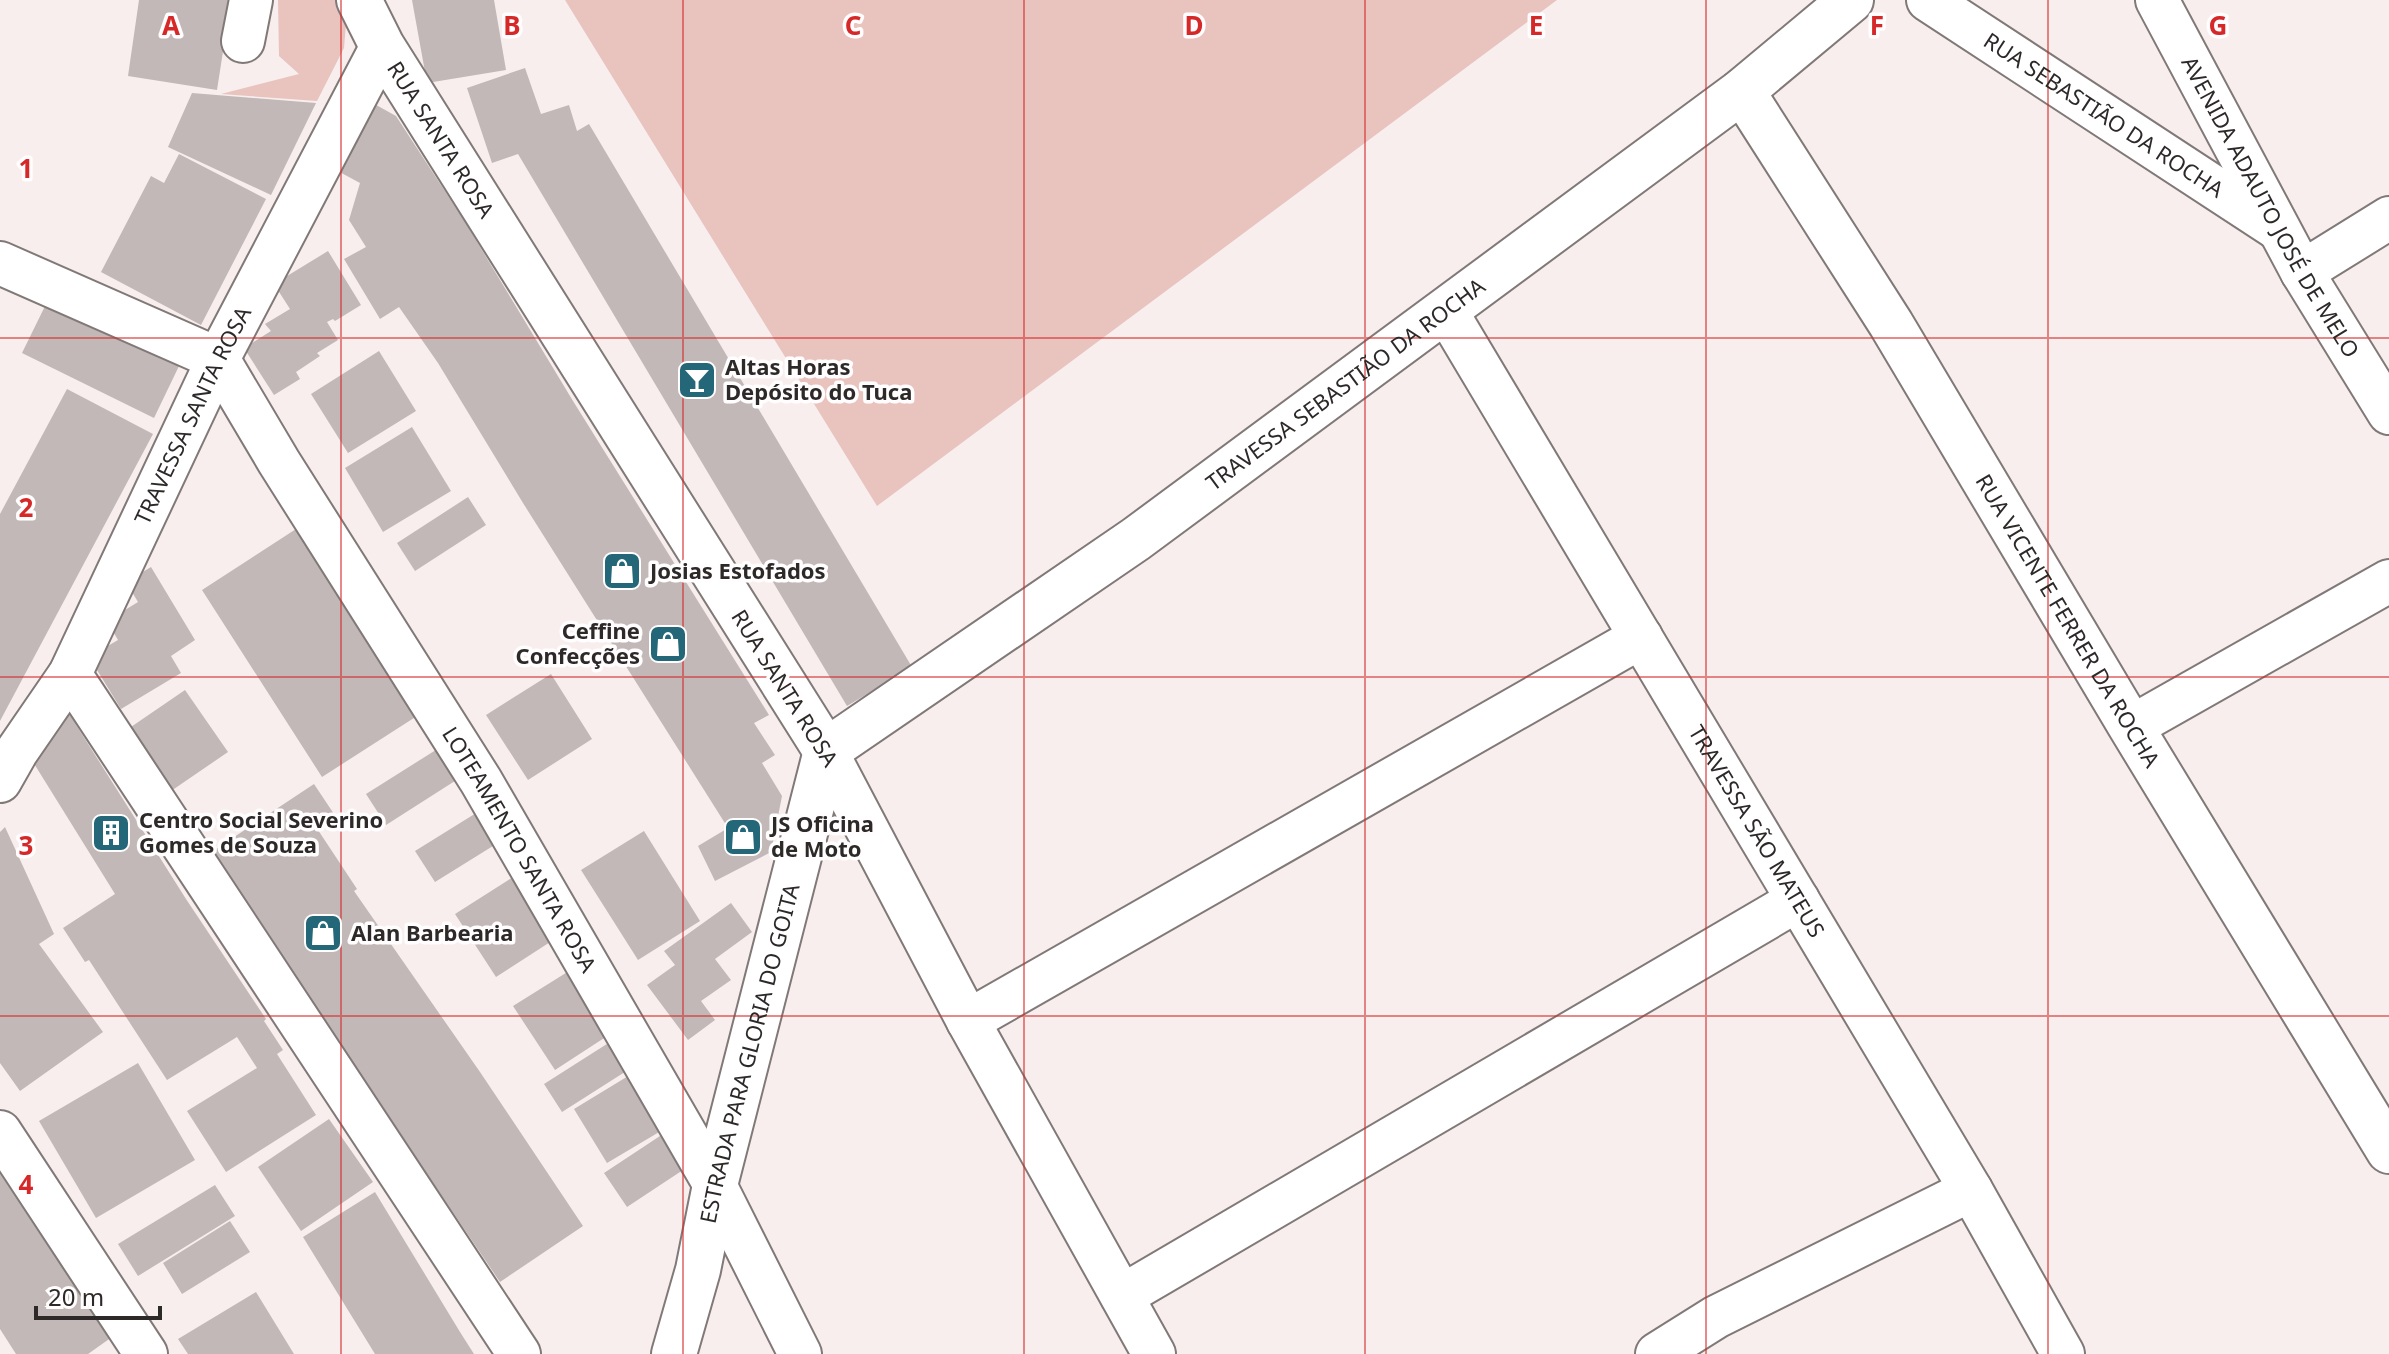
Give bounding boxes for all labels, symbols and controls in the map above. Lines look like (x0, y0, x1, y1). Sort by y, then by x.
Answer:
text: A (162, 7, 180, 43)
text: B (503, 7, 521, 43)
text: C (845, 7, 861, 43)
text: D (1184, 7, 1204, 43)
text: E (1529, 7, 1543, 43)
text: F (1870, 7, 1884, 43)
text: G (2209, 7, 2227, 43)
street label: RUA SEBASTIÃO DA ROCHA (1979, 25, 2231, 204)
street label: AVENIDA ADAUTO JOSÉ DE MELO (2176, 50, 2367, 363)
street label: RUA SANTA ROSA (381, 55, 503, 224)
text: 1 (19, 150, 33, 186)
street label: TRAVESSA SEBASTIÃO DA ROCHA (1199, 270, 1491, 497)
street label: TRAVESSA SANTA ROSA (126, 300, 257, 529)
place label: Altas Horas Depósito do Tuca (725, 351, 912, 406)
bar icon: Altas Horas Depósito do Tuca (676, 359, 718, 401)
street label: RUA VICENTE FERRER DA ROCHA (1970, 468, 2168, 773)
text: 2 (19, 489, 34, 525)
shop icon: Josias Estofados (601, 550, 643, 592)
place label: Josias Estofados (648, 555, 826, 585)
street label: RUA SANTA ROSA (726, 603, 847, 772)
place label: Ceffine Confecções (516, 615, 640, 670)
shop icon: Ceffine Confecções (647, 623, 689, 665)
street label: TRAVESSA SÃO MATEUS (1683, 719, 1833, 942)
street label: LOTEAMENTO SANTA ROSA (436, 720, 605, 978)
place label: Centro Social Severino Gomes de Souza (139, 804, 383, 859)
place label: JS Oficina de Moto (769, 808, 874, 863)
building icon: Centro Social Severino Gomes de Souza (90, 812, 132, 854)
shop icon: JS Oficina de Moto (722, 816, 764, 858)
text: 3 (19, 827, 33, 863)
street label: ESTRADA PARA GLORIA DO GOITA (692, 879, 806, 1226)
shop icon: Alan Barbearia (302, 912, 344, 954)
place label: Alan Barbearia (351, 917, 513, 947)
text: 4 (19, 1166, 34, 1202)
scale bar (36, 1270, 160, 1320)
text: 20 m (48, 1280, 104, 1313)

